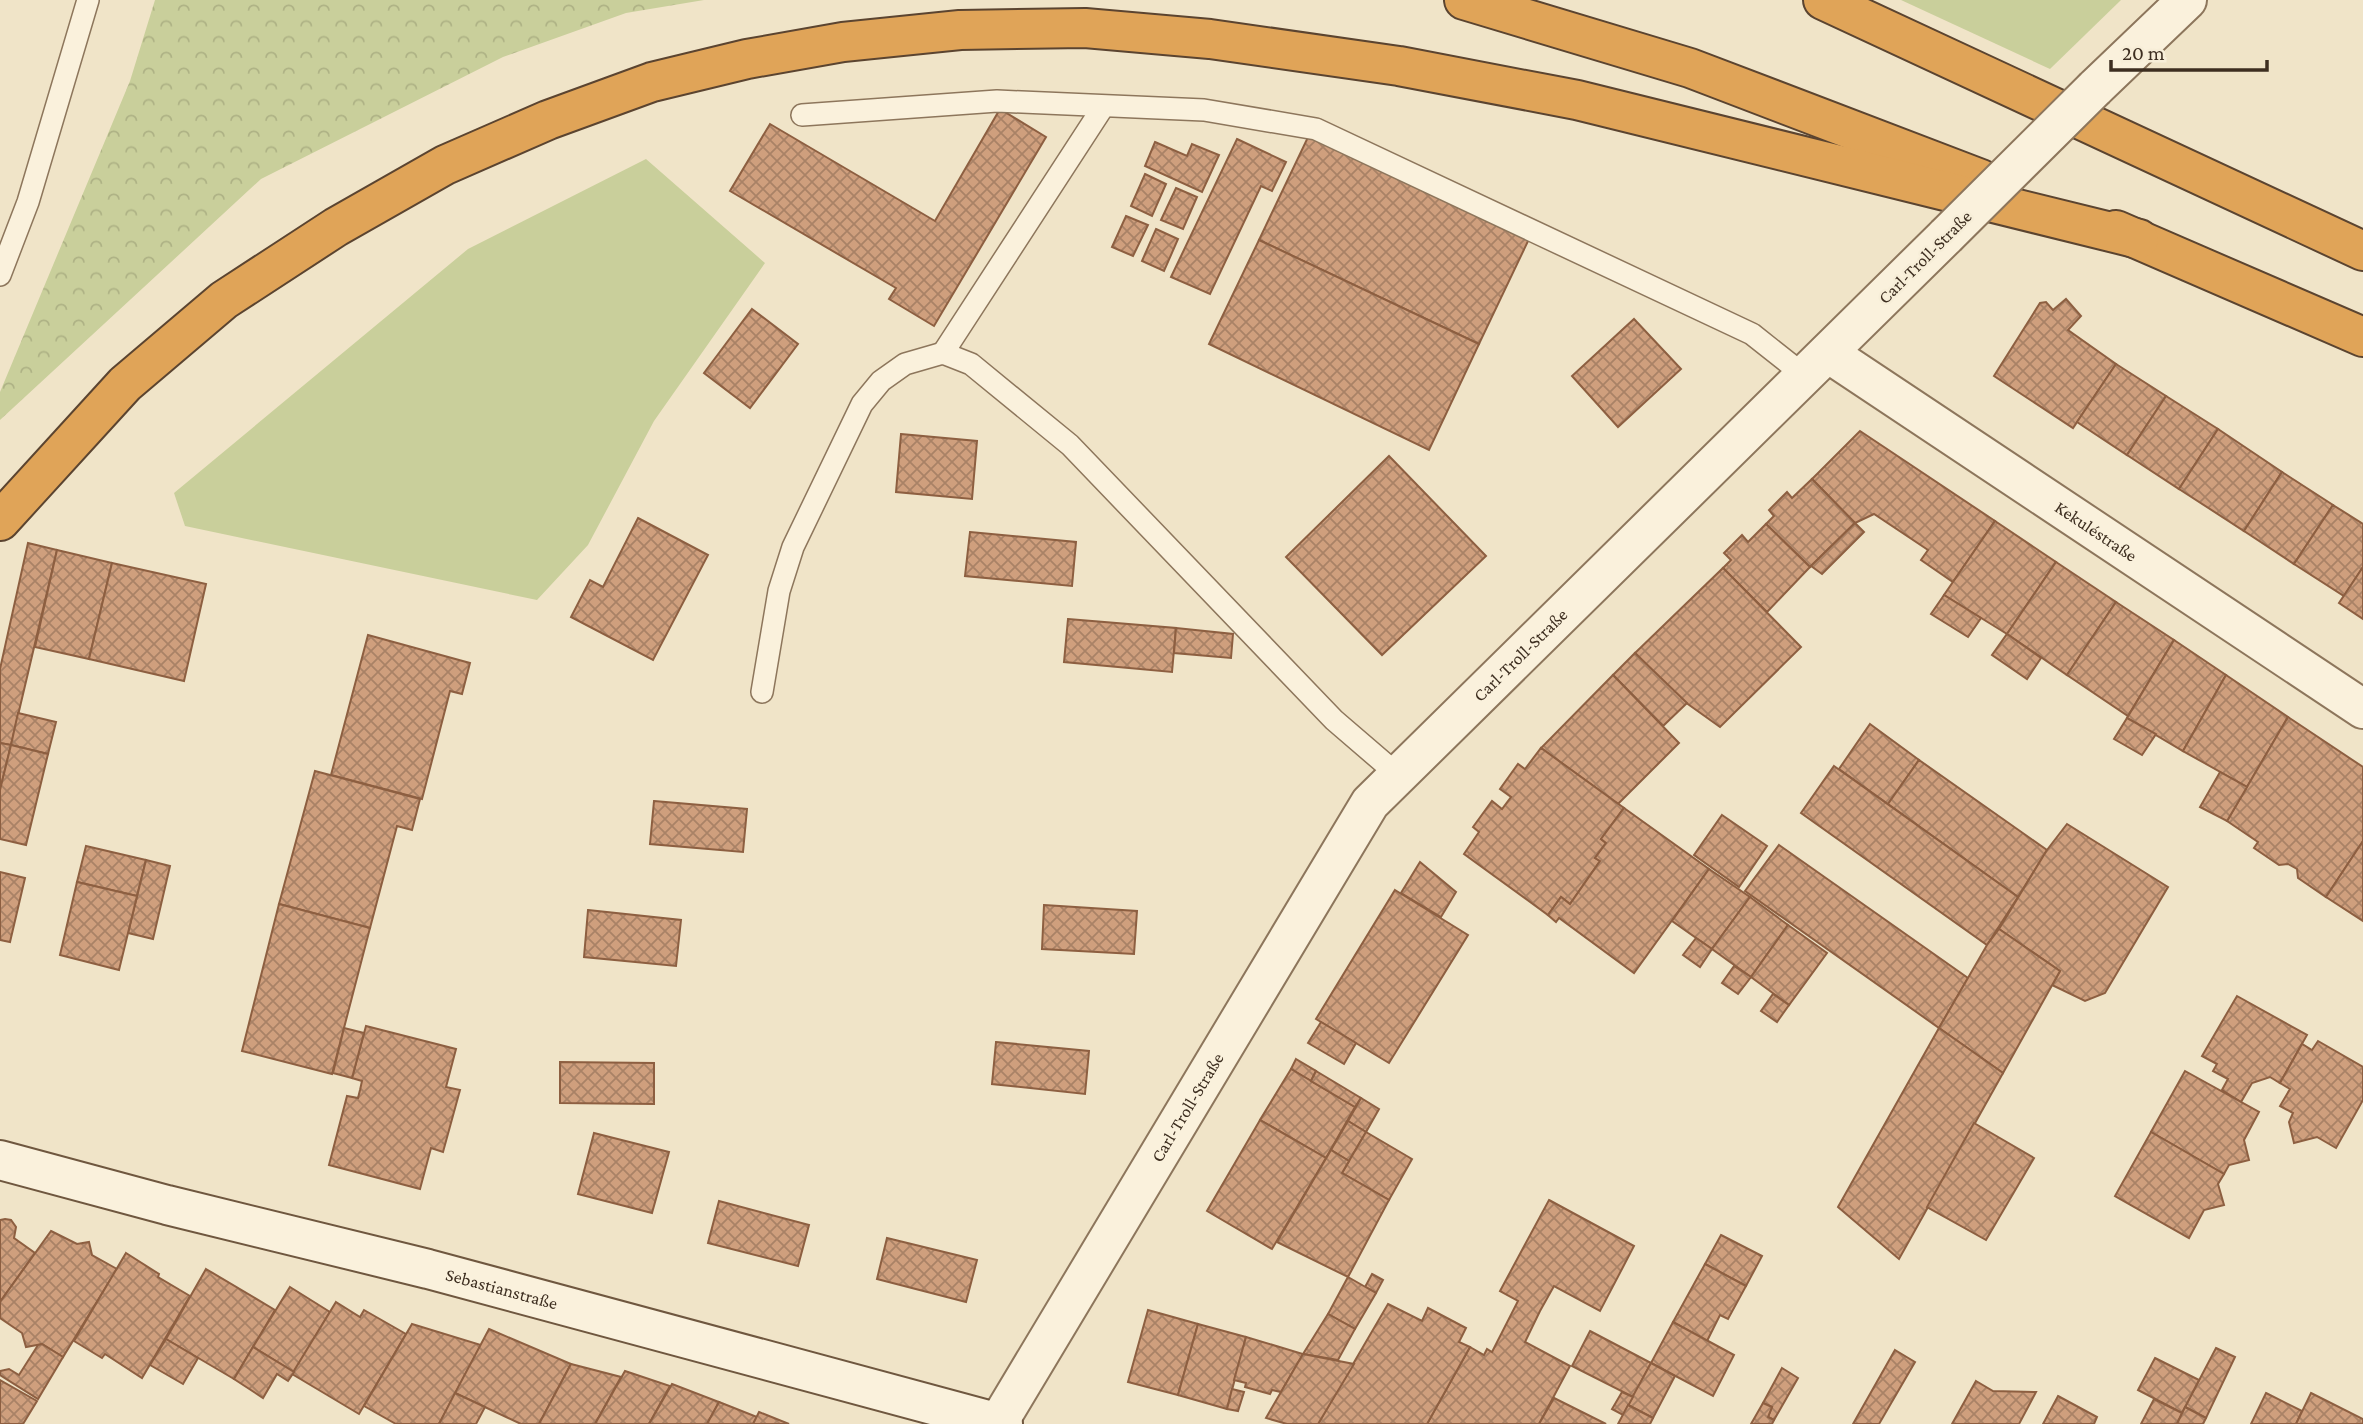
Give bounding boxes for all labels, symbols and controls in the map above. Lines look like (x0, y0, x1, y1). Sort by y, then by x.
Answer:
scale bar (2111, 28, 2267, 72)
text: 20 m (2122, 41, 2165, 65)
street label: Carl-Troll-Straße (1874, 206, 1976, 308)
street label: Kekuléstraße (2051, 497, 2141, 566)
street label: Carl-Troll-Straße (1469, 604, 1571, 706)
street label: Carl-Troll-Straße (1147, 1049, 1228, 1166)
street label: Sebastianstraße (444, 1264, 560, 1314)

